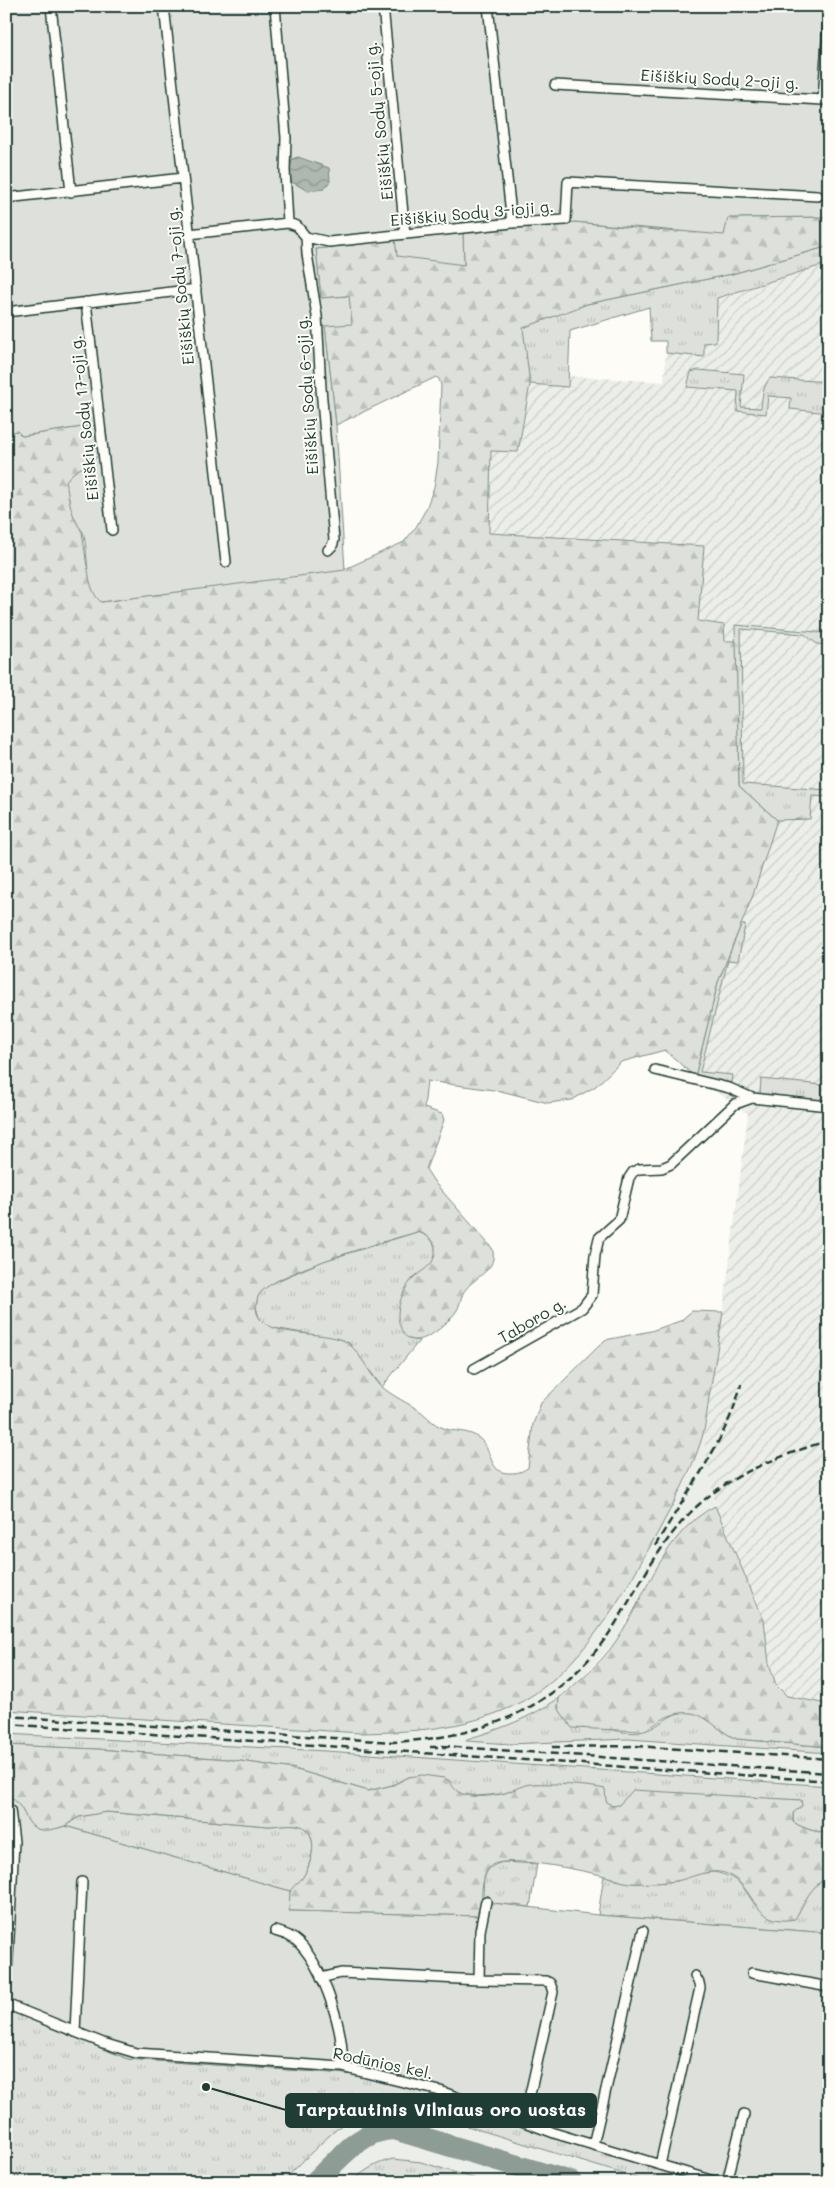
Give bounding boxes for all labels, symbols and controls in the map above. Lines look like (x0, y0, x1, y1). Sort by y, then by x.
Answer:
street label: Eišiškių Sodų 5-oji g. (360, 41, 397, 201)
street label: Eišiškių Sodų 2-oji g. (640, 64, 800, 93)
street label: Eišiškių Sodų 3-ioji g. (389, 195, 555, 230)
street label: Eišiškių Sodų 7-oji g. (161, 206, 198, 366)
street label: Eišiškių Sodų 6-oji g. (290, 315, 323, 475)
street label: Eišiškių Sodų 17-oji g. (64, 334, 103, 502)
street label: Taboro g. (494, 1292, 570, 1347)
street label: Rodūnios kel. (331, 2042, 435, 2083)
callout: Tarptautinis Vilniaus oro uostas (286, 2094, 596, 2127)
text: Tarptautinis Vilniaus oro uostas (296, 2097, 586, 2121)

